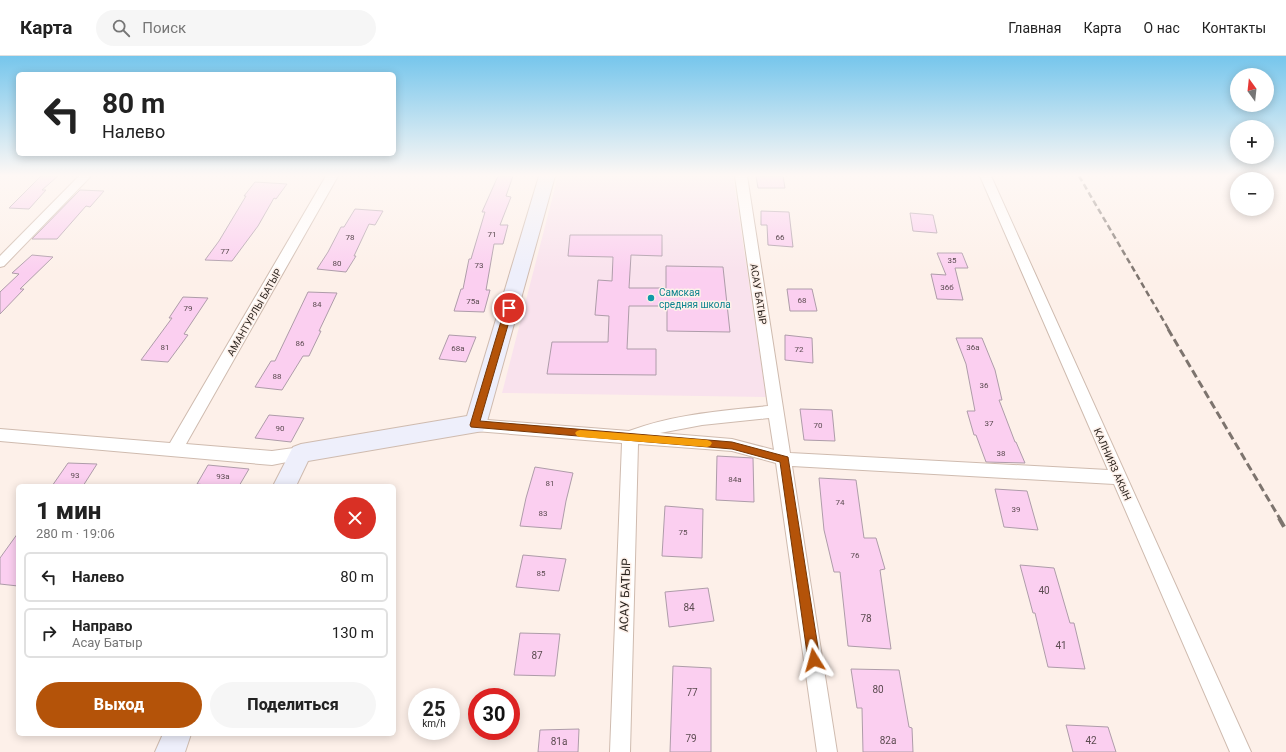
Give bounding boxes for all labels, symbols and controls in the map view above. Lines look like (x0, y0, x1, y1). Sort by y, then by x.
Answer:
search box (96, 10, 376, 46)
text: Карта (20, 16, 72, 39)
icon: search (110, 17, 132, 39)
text: Поиск (142, 19, 186, 37)
text: Главная (1008, 20, 1061, 36)
text: Карта (1083, 20, 1122, 36)
text: О нас (1144, 20, 1180, 36)
text: Контакты (1202, 20, 1266, 36)
north arrow (1230, 68, 1274, 112)
map controls (1230, 68, 1274, 216)
text: 80 m (102, 87, 165, 120)
icon: left (36, 88, 88, 140)
button: + (1230, 120, 1274, 164)
text: Налево (102, 121, 165, 142)
button: − (1230, 172, 1274, 216)
house number: 71 (488, 230, 497, 239)
house number: 78 (346, 233, 355, 242)
house number: 66 (776, 233, 785, 242)
house number: 77 (221, 247, 230, 256)
house number: 35 (948, 256, 957, 265)
house number: 80 (333, 259, 342, 268)
house number: 73 (475, 261, 484, 270)
street label: АСАУ БАТЫР (748, 263, 769, 325)
street label: АМАНТУРЛЫ БАТЫР (225, 267, 284, 358)
house number: 36б (940, 283, 954, 292)
place label: Самская средняя школа (659, 287, 731, 310)
pin (492, 291, 526, 325)
marker: Самская средняя школа (646, 293, 656, 303)
house number: 68 (798, 296, 807, 305)
house number: 75а (466, 297, 480, 306)
icon: arrive (498, 297, 520, 319)
house number: 84 (313, 300, 322, 309)
house number: 79 (184, 304, 193, 313)
house number: 86 (296, 339, 305, 348)
house number: 81 (161, 343, 170, 352)
house number: 36а (966, 343, 980, 352)
house number: 68а (451, 344, 465, 353)
house number: 72 (795, 345, 804, 354)
house number: 88 (273, 372, 282, 381)
house number: 36 (980, 381, 989, 390)
house number: 37 (985, 419, 994, 428)
house number: 70 (814, 421, 823, 430)
house number: 90 (276, 424, 285, 433)
street label: КАЛНИЯЗ АКЫН (1092, 426, 1133, 502)
house number: 38 (997, 449, 1006, 458)
house number: 93 (71, 471, 80, 480)
house number: 93а (216, 472, 230, 481)
house number: 84а (728, 475, 742, 484)
house number: 81 (546, 479, 555, 488)
text: 1 мин (36, 497, 101, 525)
button: close (334, 497, 376, 539)
house number: 74 (836, 498, 845, 507)
house number: 39 (1012, 505, 1021, 514)
house number: 83 (539, 509, 548, 518)
text: 280 m · 19:06 (36, 526, 115, 541)
house number: 75 (679, 528, 688, 537)
house number: 76 (851, 551, 860, 560)
street label: АСАУ БАТЫР (617, 558, 633, 632)
icon: left (38, 566, 60, 588)
text: Налево (72, 568, 124, 586)
text: 80 m (340, 568, 374, 586)
house number: 85 (537, 569, 546, 578)
house number: 40 (1038, 585, 1050, 596)
house number: 84 (683, 602, 695, 613)
house number: 78 (860, 613, 872, 624)
text: Направо (72, 617, 133, 635)
icon: right (38, 622, 60, 644)
text: 130 m (332, 624, 374, 642)
text: Асау Батыр (72, 635, 142, 650)
position arrow (793, 639, 835, 681)
house number: 41 (1055, 640, 1067, 651)
house number: 87 (531, 650, 543, 661)
button: Выход (36, 682, 202, 728)
button: Поделиться (210, 682, 376, 728)
house number: 80 (872, 684, 884, 695)
house number: 77 (686, 687, 698, 698)
speed limit sign: 30 (468, 688, 520, 740)
text: 25 (423, 697, 445, 721)
text: km/h (422, 718, 446, 729)
house number: 79 (685, 733, 697, 744)
house number: 82а (880, 735, 896, 746)
house number: 42 (1085, 735, 1097, 746)
house number: 81а (551, 736, 567, 747)

